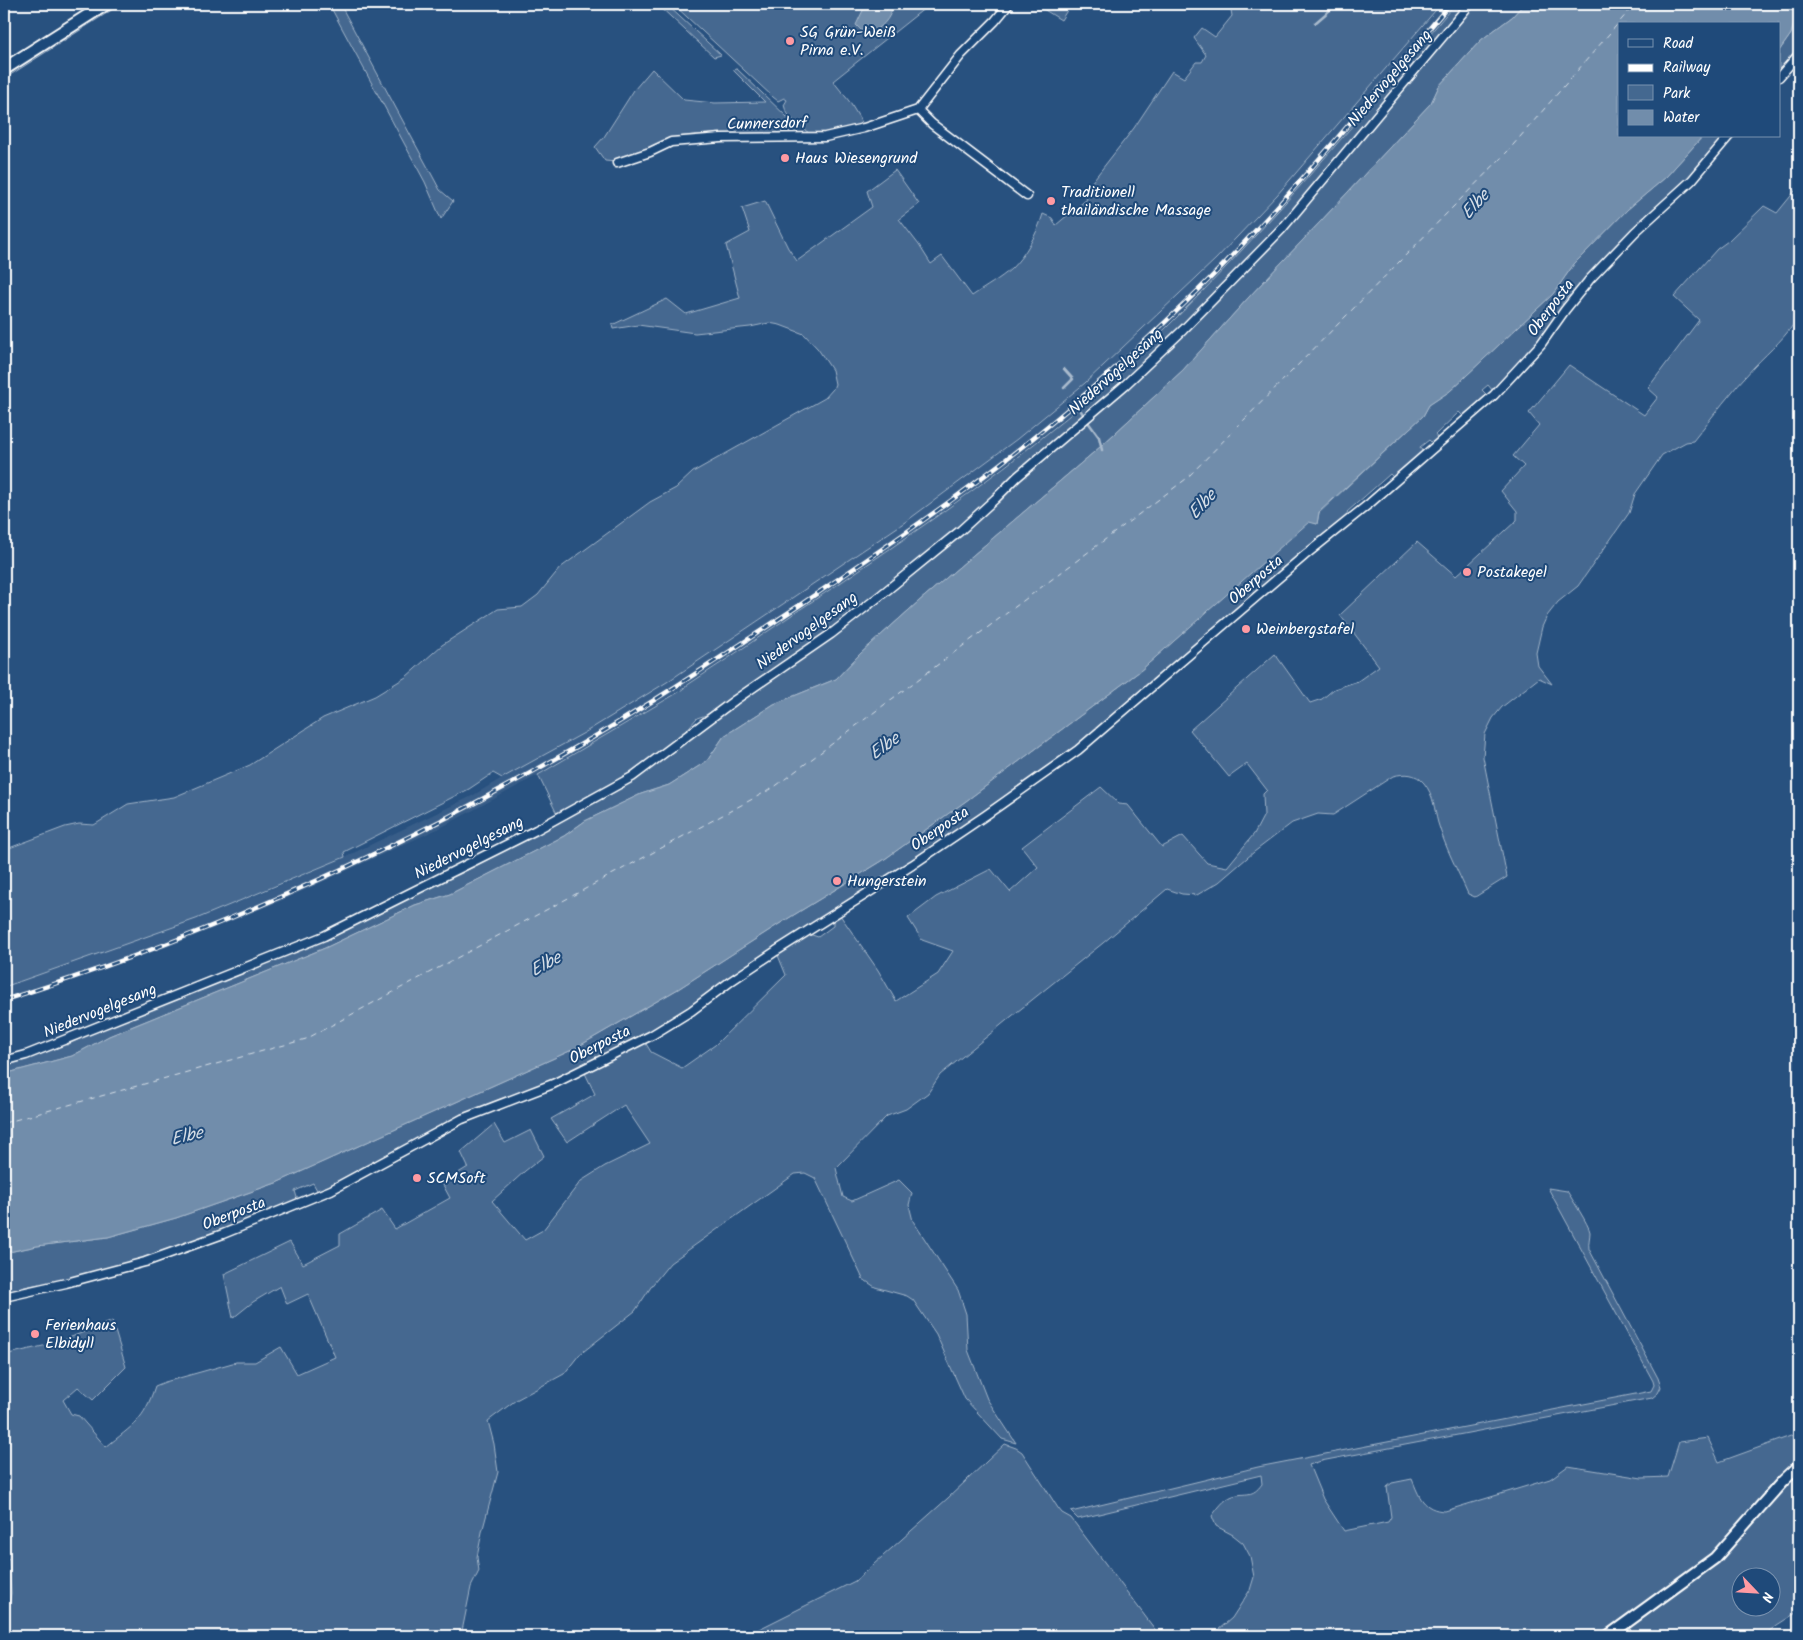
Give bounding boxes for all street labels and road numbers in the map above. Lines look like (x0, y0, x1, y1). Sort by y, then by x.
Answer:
street label: Niedervogelgesang (1342, 24, 1438, 132)
street label: Cunnersdorf (727, 111, 809, 137)
street label: Oberposta (1521, 274, 1581, 342)
street label: Niedervogelgesang (1063, 322, 1169, 422)
street label: Oberposta (1223, 549, 1289, 611)
street label: Niedervogelgesang (751, 586, 863, 676)
street label: Oberposta (906, 800, 974, 858)
street label: Niedervogelgesang (410, 810, 528, 886)
street label: Niedervogelgesang (40, 977, 160, 1045)
street label: Oberposta (565, 1019, 635, 1071)
street label: Oberposta (199, 1190, 269, 1238)

